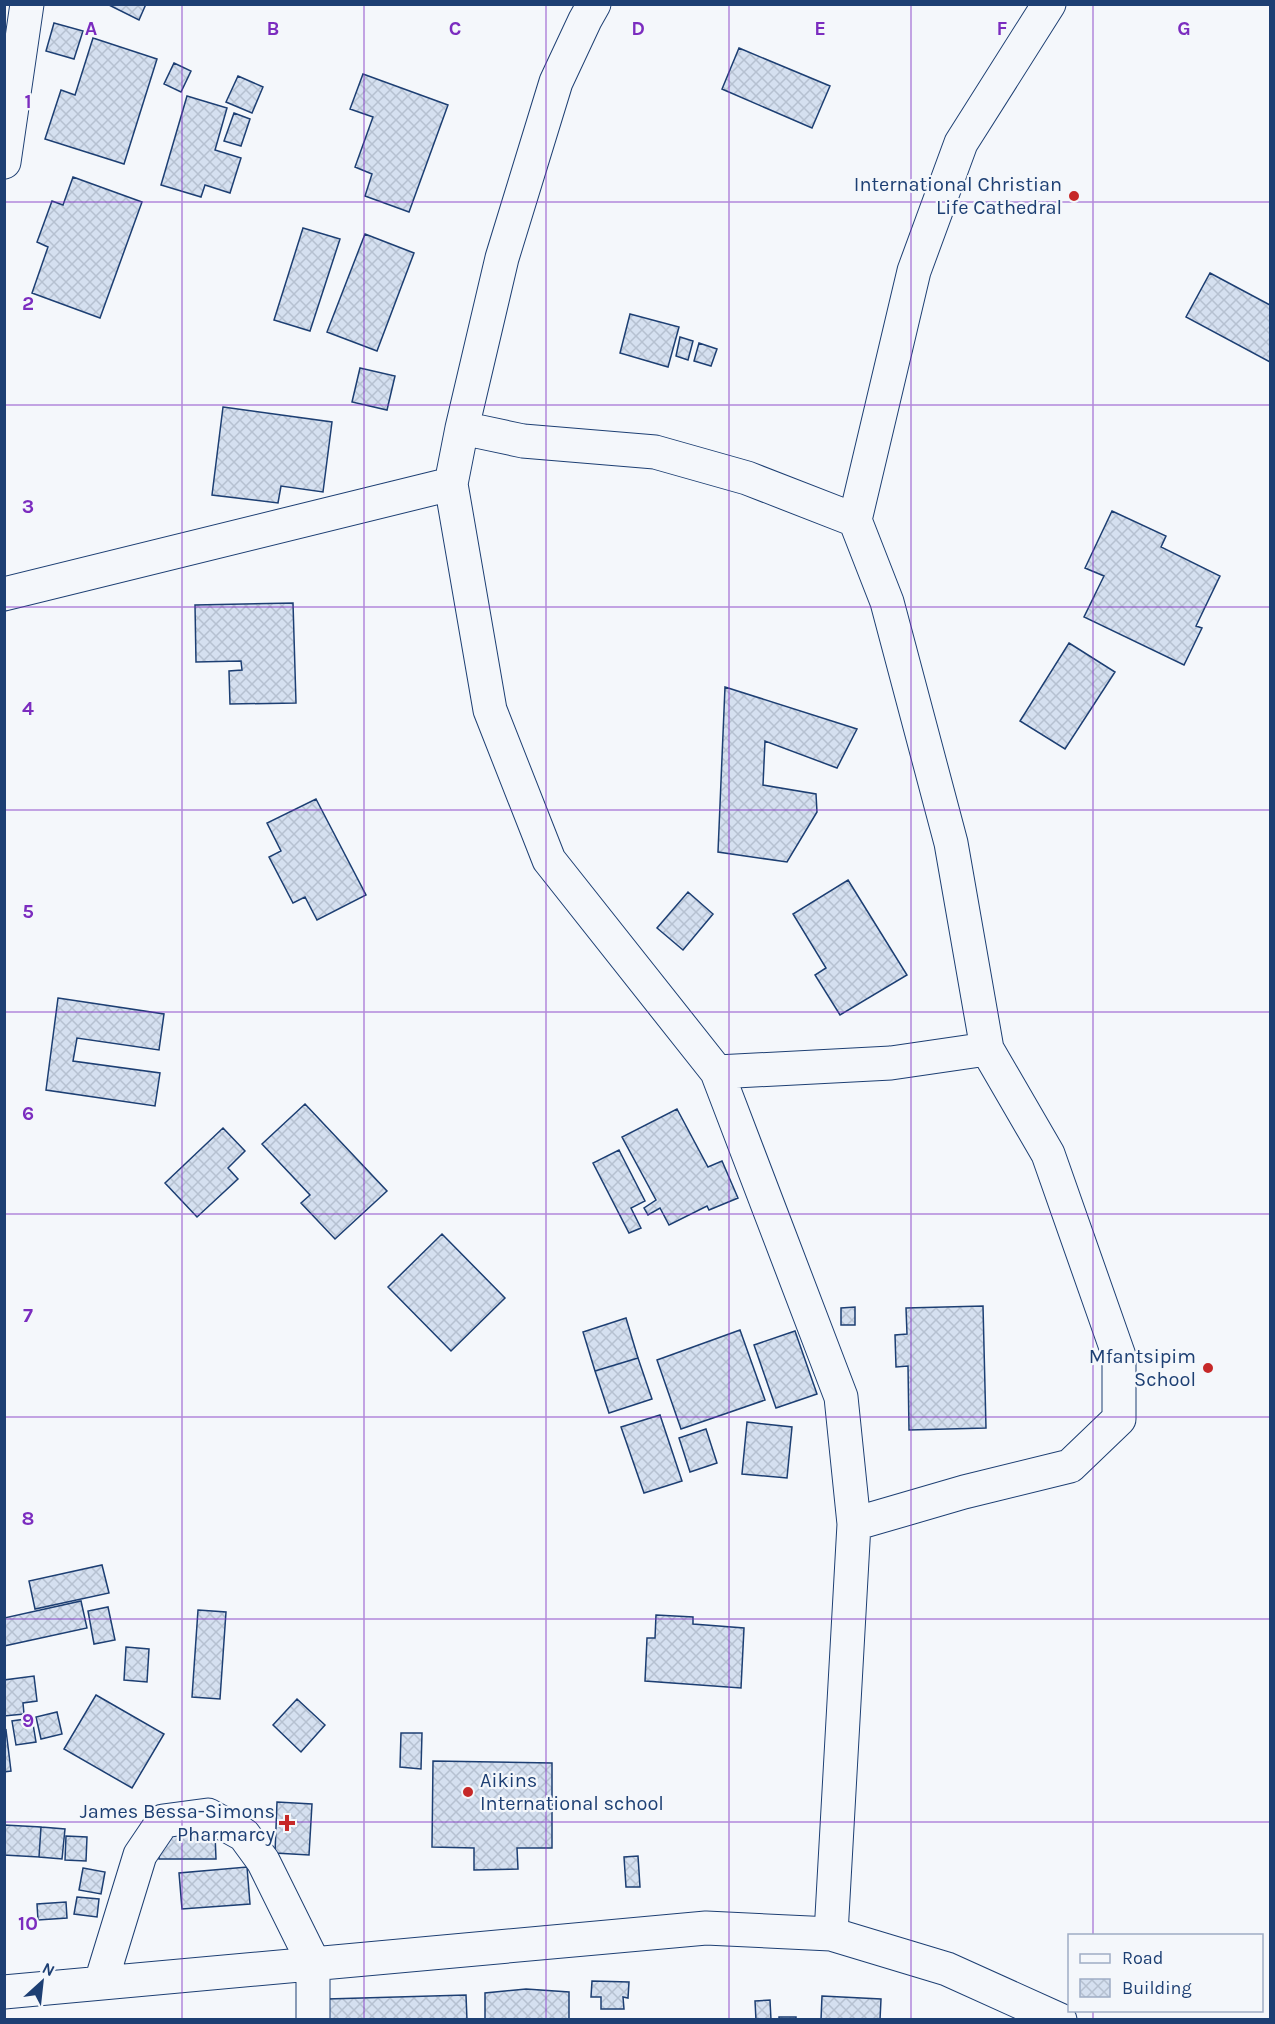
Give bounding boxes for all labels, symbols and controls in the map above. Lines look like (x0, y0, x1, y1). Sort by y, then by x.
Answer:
text: A (85, 17, 98, 40)
text: B (267, 17, 279, 40)
text: C (449, 17, 461, 40)
text: D (631, 17, 645, 40)
text: E (814, 17, 826, 40)
text: F (997, 17, 1008, 40)
text: G (1177, 17, 1191, 40)
text: 1 (24, 90, 32, 113)
place label: International Christian Life Cathedral (854, 173, 1062, 219)
marker: International Christian Life Cathedral (1067, 189, 1081, 203)
text: 2 (22, 292, 34, 315)
text: 3 (22, 495, 34, 518)
text: 4 (22, 697, 34, 720)
text: 5 (22, 900, 34, 923)
text: 6 (22, 1102, 34, 1125)
text: 7 (23, 1304, 33, 1327)
place label: Mfantsipim School (1089, 1345, 1196, 1391)
marker: Mfantsipim School (1201, 1361, 1215, 1375)
text: 8 (22, 1507, 34, 1530)
text: 9 (22, 1709, 34, 1732)
place label: Aikins International school (480, 1769, 664, 1815)
marker: Aikins International school (461, 1785, 475, 1799)
place label: James Bessa-Simons Pharmarcy (80, 1800, 275, 1846)
marker: James Bessa-Simons Pharmarcy (280, 1816, 294, 1830)
text: 10 (18, 1912, 38, 1935)
legend (1068, 1934, 1263, 2012)
text: Road (1122, 1947, 1163, 1969)
north arrow (12, 1952, 72, 2012)
text: N (39, 1958, 58, 1980)
text: Building (1122, 1977, 1192, 1999)

